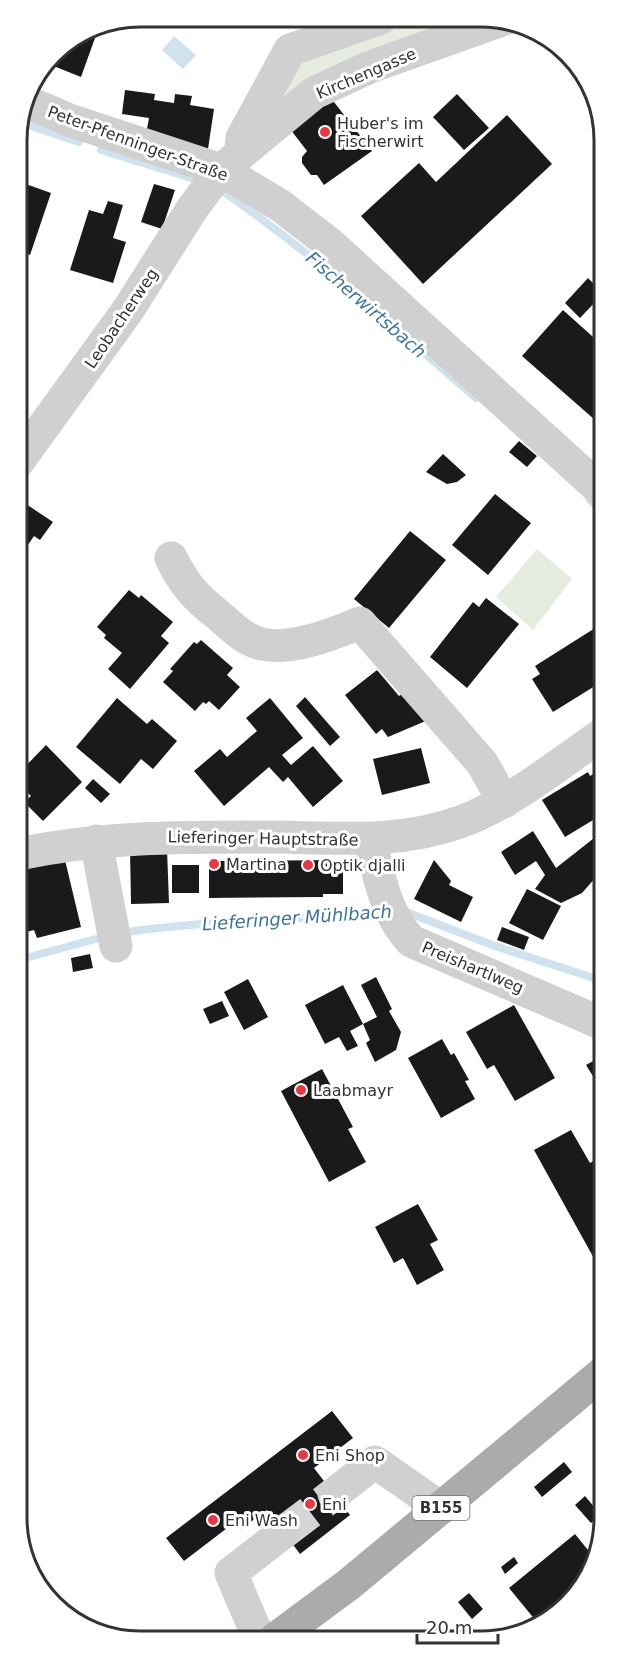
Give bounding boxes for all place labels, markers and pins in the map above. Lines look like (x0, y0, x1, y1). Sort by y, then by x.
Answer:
place label: Huber's im Fischerwirt (337, 114, 424, 151)
marker: Huber's im Fischerwirt (318, 125, 332, 139)
place label: Martina (226, 855, 287, 874)
place label: Optik djalli (320, 856, 406, 875)
marker: Martina (207, 857, 221, 871)
marker: Optik djalli (301, 858, 315, 872)
place label: Laabmayr (313, 1081, 394, 1100)
marker: Laabmayr (294, 1083, 308, 1097)
place label: Eni Shop (315, 1446, 385, 1465)
marker: Eni Shop (296, 1448, 310, 1462)
place label: Eni (322, 1495, 347, 1514)
marker: Eni (303, 1497, 317, 1511)
place label: Eni Wash (225, 1511, 298, 1530)
marker: Eni Wash (206, 1513, 220, 1527)

